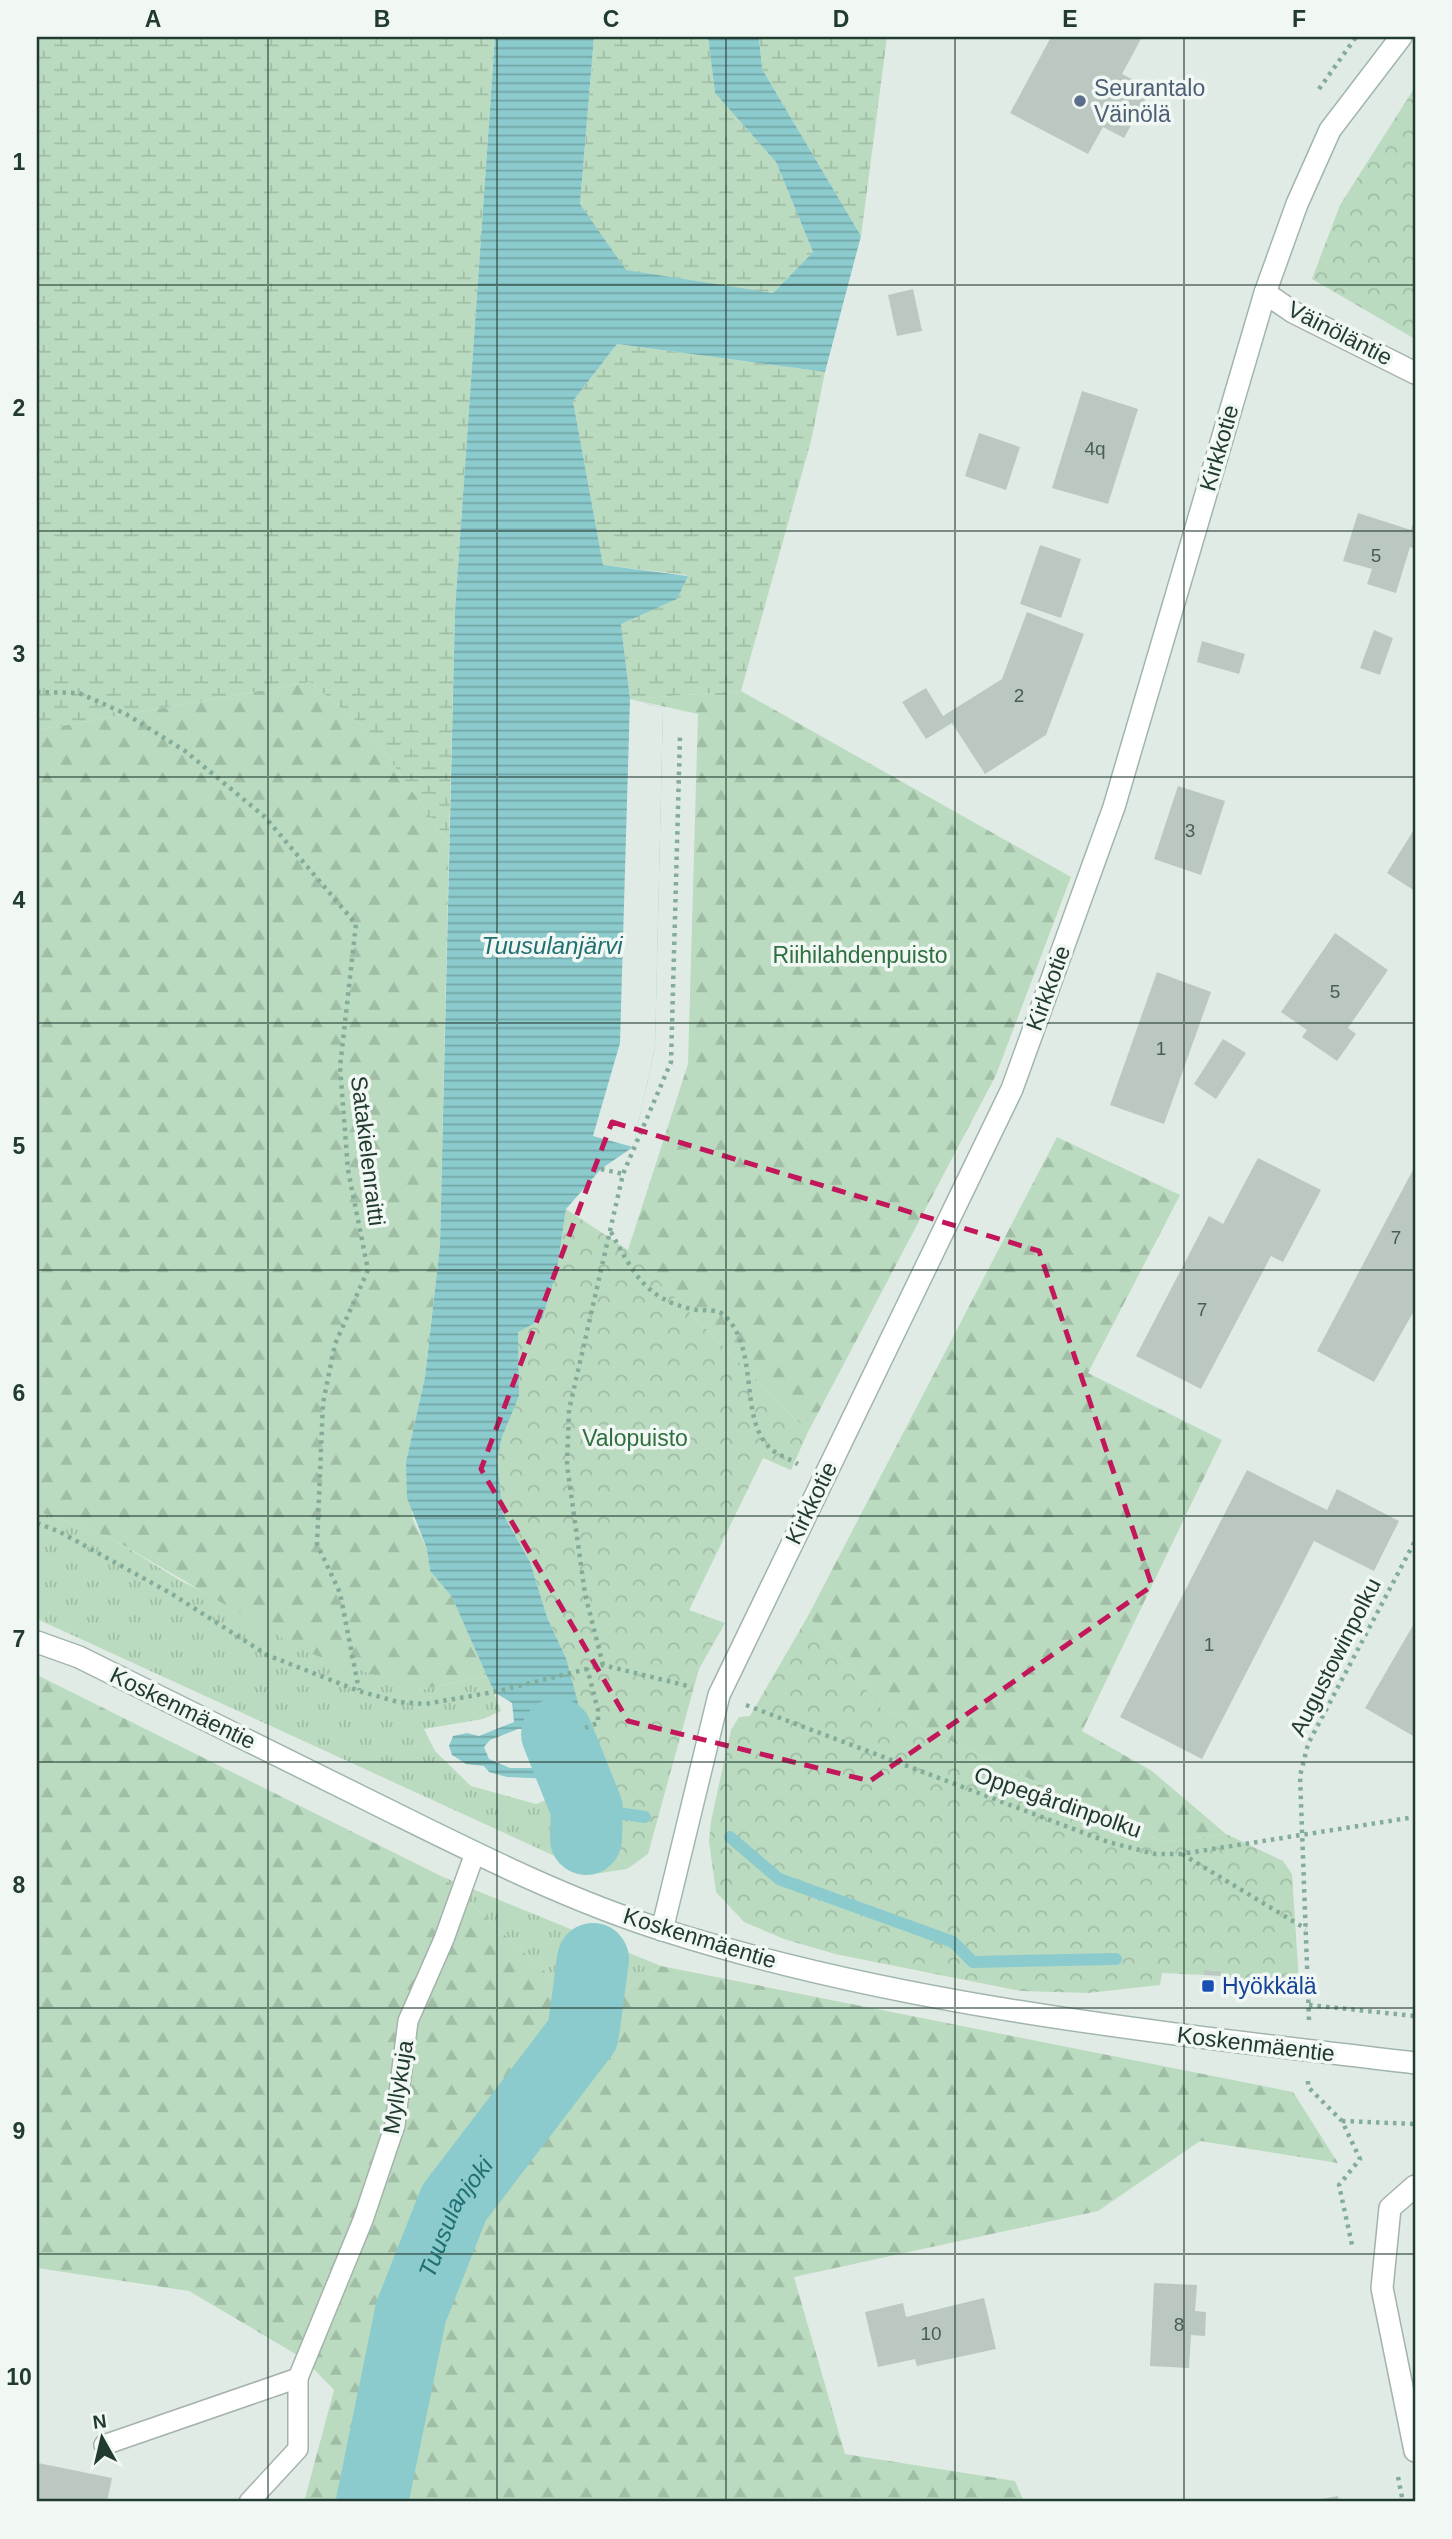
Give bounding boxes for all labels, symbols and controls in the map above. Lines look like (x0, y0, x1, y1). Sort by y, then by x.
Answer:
text: A (145, 6, 161, 32)
text: B (374, 6, 390, 32)
text: C (603, 6, 619, 32)
text: D (833, 6, 849, 32)
text: E (1062, 6, 1078, 32)
text: F (1292, 6, 1306, 32)
place label: Seurantalo Väinölä (1094, 75, 1205, 127)
marker: Seurantalo Väinölä (1072, 93, 1088, 109)
text: 1 (13, 149, 26, 175)
street label: Väinöläntie (1283, 296, 1397, 370)
text: 2 (13, 395, 25, 421)
street label: Kirkkotie (1194, 402, 1244, 494)
house number: 4q (1084, 438, 1106, 459)
house number: 5 (1371, 545, 1381, 566)
text: 3 (13, 641, 25, 667)
house number: 2 (1014, 685, 1024, 706)
house number: 3 (1185, 820, 1195, 841)
text: 4 (13, 887, 26, 913)
water label: Tuusulanjärvi (482, 932, 623, 959)
park label: Riihilahdenpuisto (772, 942, 948, 968)
street label: Kirkkotie (1021, 942, 1075, 1034)
house number: 5 (1330, 981, 1340, 1002)
house number: 1 (1156, 1038, 1166, 1059)
street label: Satakielenraitti (346, 1075, 390, 1227)
text: 5 (13, 1133, 26, 1159)
house number: 7 (1391, 1227, 1401, 1248)
house number: 7 (1197, 1299, 1207, 1320)
text: 6 (13, 1380, 25, 1406)
park label: Valopuisto (582, 1425, 688, 1451)
street label: Kirkkotie (780, 1458, 842, 1548)
street label: Augustowinpolku (1284, 1574, 1386, 1740)
text: 7 (13, 1626, 25, 1652)
house number: 1 (1204, 1634, 1214, 1655)
street label: Koskenmäentie (106, 1662, 260, 1754)
street label: Oppegårdinpolku (971, 1761, 1145, 1843)
text: 8 (13, 1872, 26, 1898)
street label: Koskenmäentie (620, 1902, 780, 1974)
place label: Hyökkälä (1222, 1973, 1317, 1999)
marker: Hyökkälä (1200, 1978, 1216, 1994)
street label: Koskenmäentie (1176, 2021, 1336, 2067)
street label: Myllykuja (378, 2038, 418, 2136)
text: 9 (13, 2118, 25, 2144)
water label: Tuusulanjoki (413, 2151, 498, 2281)
house number: 8 (1174, 2314, 1184, 2335)
house number: 10 (920, 2323, 942, 2344)
text: 10 (6, 2364, 32, 2390)
north arrow (66, 2402, 136, 2472)
text: N (91, 2410, 108, 2433)

